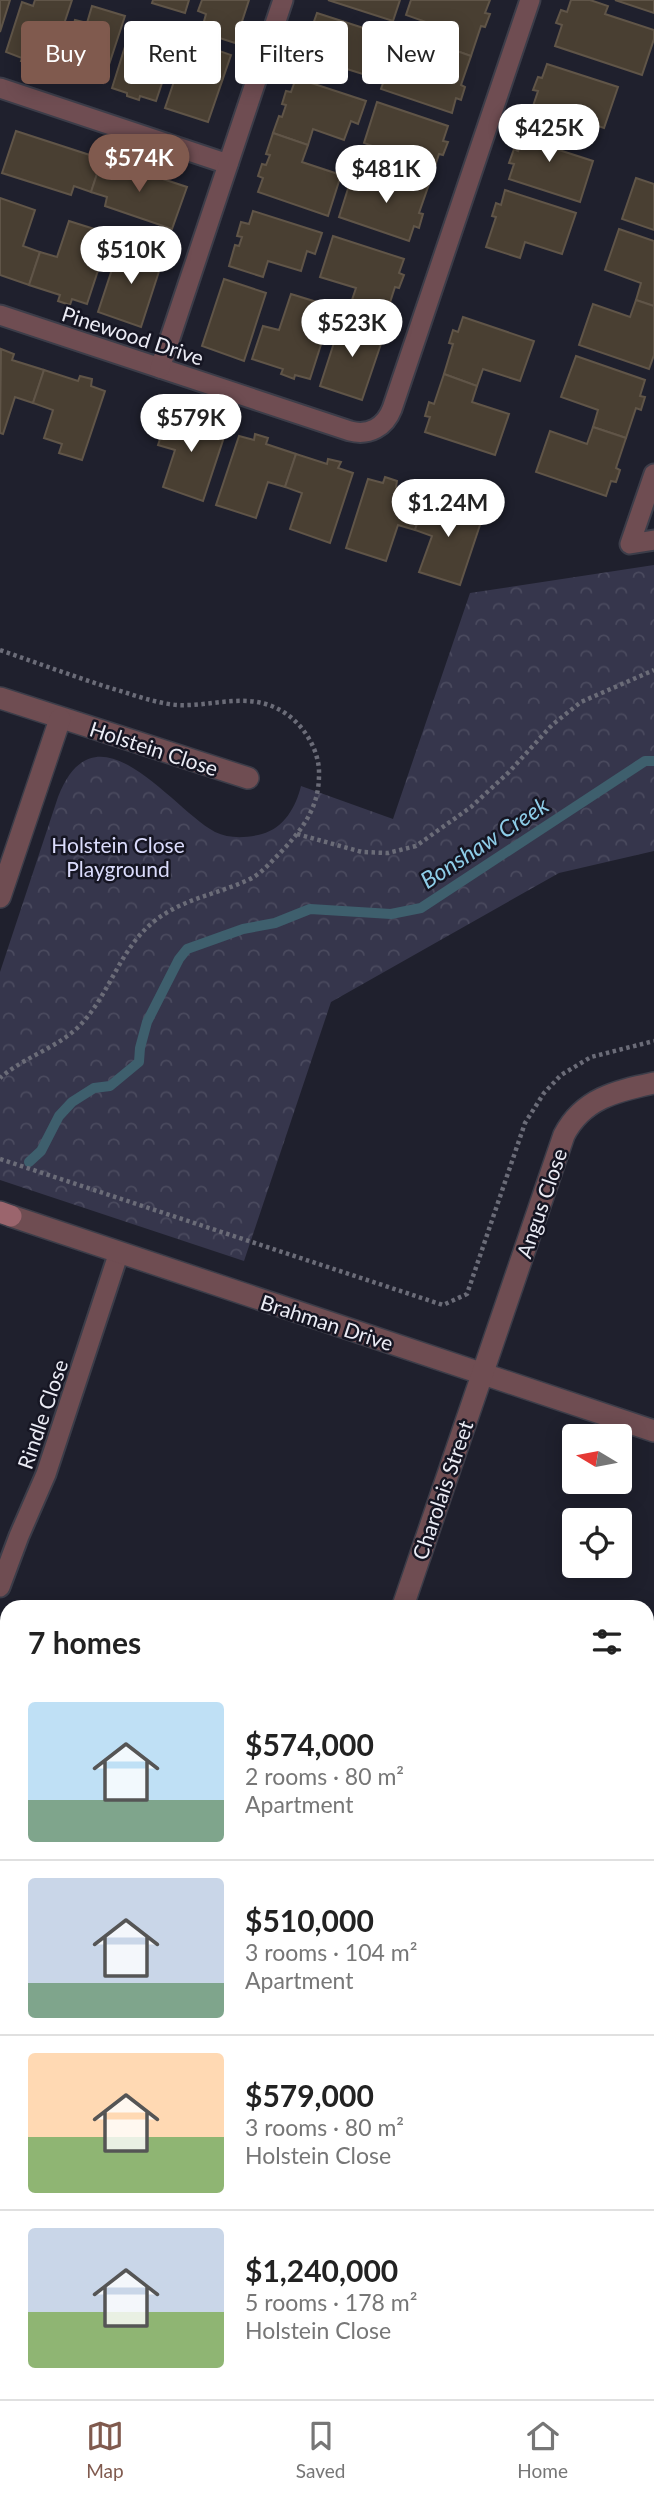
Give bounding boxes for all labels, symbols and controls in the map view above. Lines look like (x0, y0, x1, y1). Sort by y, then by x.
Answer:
chip: Buy (21, 21, 110, 84)
chip: Rent (124, 21, 221, 84)
chip: Filters (235, 21, 348, 84)
chip: New (362, 21, 459, 84)
pin: $425K (500, 104, 598, 164)
text: $425K (514, 113, 584, 141)
pin: $574K (90, 134, 188, 194)
text: $574K (104, 143, 174, 171)
pin: $481K (337, 146, 435, 205)
text: $481K (351, 154, 421, 182)
pin: $510K (82, 226, 180, 286)
text: $510K (96, 235, 166, 263)
street label: Pinewood Drive (59, 300, 207, 370)
pin: $523K (303, 300, 401, 359)
text: $523K (317, 308, 387, 336)
pin: $579K (142, 394, 240, 454)
text: $579K (156, 403, 226, 431)
pin: $1.24M (391, 480, 505, 539)
text: $1.24M (408, 488, 488, 516)
street label: Holstein Close (87, 715, 221, 781)
water label: Bonshaw Creek (415, 790, 554, 894)
park label: Holstein Close Playground (51, 832, 185, 881)
street label: Angus Close (511, 1145, 571, 1261)
street label: Brahman Drive (258, 1289, 396, 1355)
street label: Rindle Close (12, 1356, 72, 1472)
street label: Charolais Street (406, 1417, 478, 1563)
north arrow (562, 1424, 632, 1494)
map controls (562, 1424, 632, 1578)
button: locate (562, 1508, 632, 1578)
icon: filters (588, 1623, 626, 1661)
text: 7 homes (28, 1624, 141, 1660)
text: $574,000 (245, 1726, 374, 1762)
icon: home (84, 1730, 168, 1814)
text: 2 rooms · 80 m² (245, 1762, 404, 1790)
text: Apartment (245, 1790, 353, 1818)
text: $510,000 (245, 1902, 374, 1938)
icon: home (84, 1906, 168, 1990)
text: 3 rooms · 104 m² (245, 1938, 417, 1966)
text: Apartment (245, 1966, 353, 1994)
text: $579,000 (245, 2077, 374, 2113)
icon: home (84, 2081, 168, 2165)
text: 3 rooms · 80 m² (245, 2113, 404, 2141)
text: Holstein Close (245, 2141, 391, 2169)
text: $1,240,000 (245, 2252, 398, 2288)
icon: home (84, 2256, 168, 2340)
text: 5 rooms · 178 m² (245, 2288, 417, 2316)
text: Holstein Close (245, 2316, 391, 2344)
tab: Map (86, 2417, 124, 2482)
tab: Saved (296, 2417, 345, 2482)
tab: Home (517, 2417, 568, 2482)

